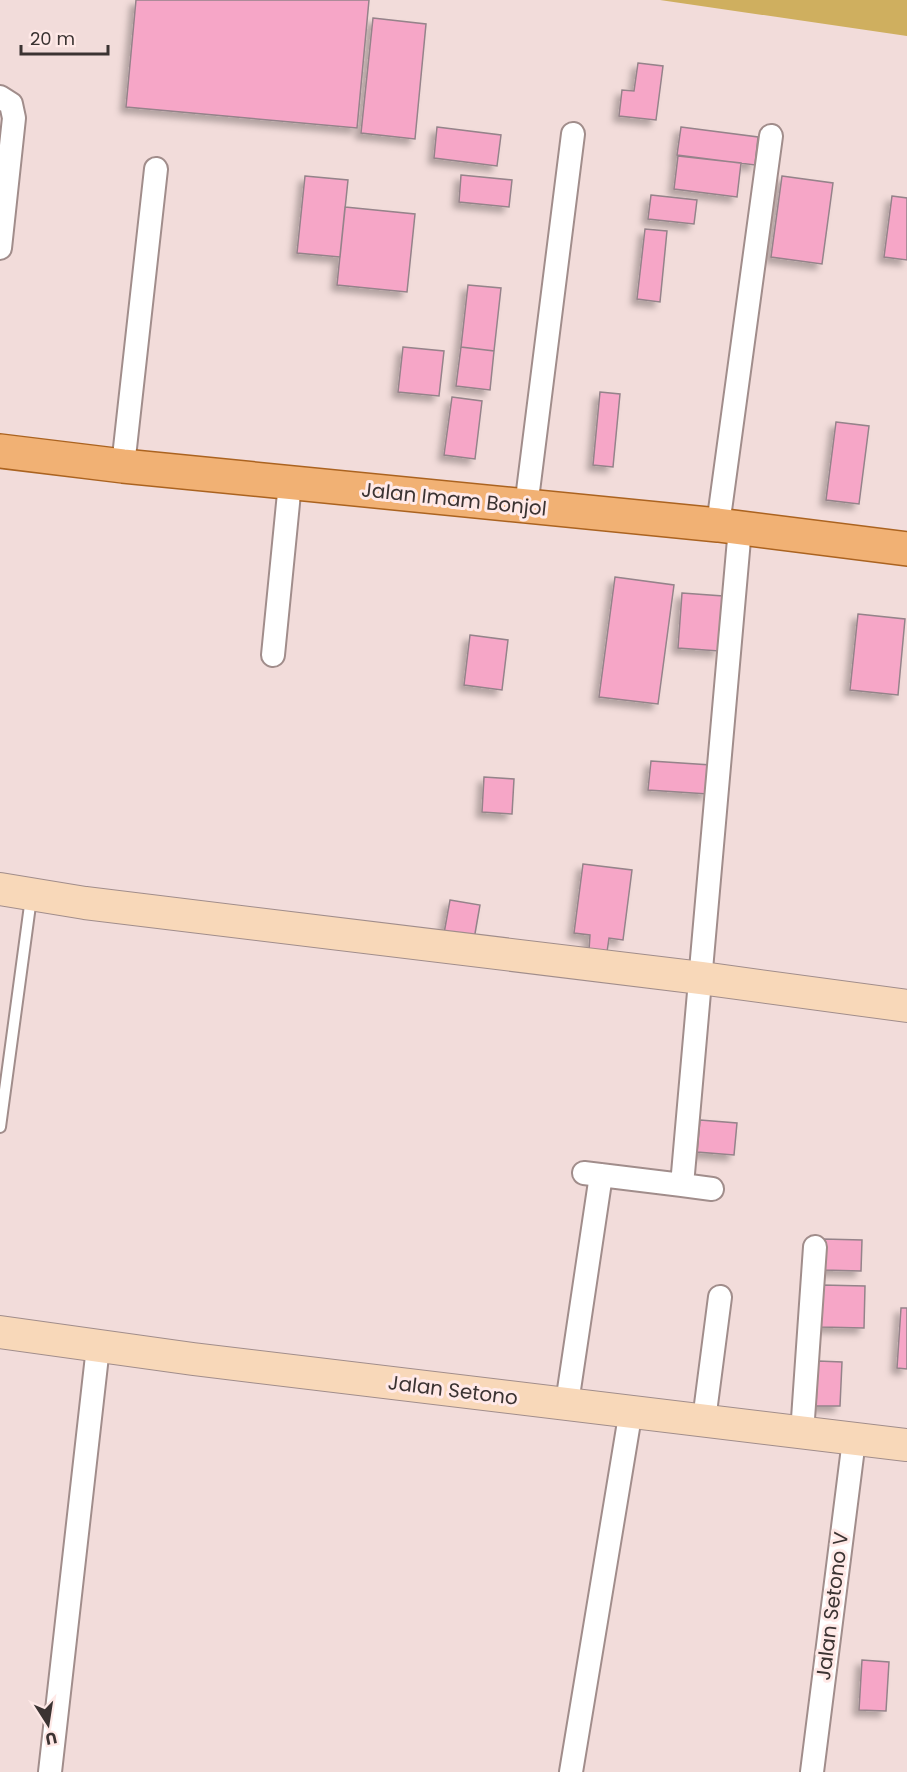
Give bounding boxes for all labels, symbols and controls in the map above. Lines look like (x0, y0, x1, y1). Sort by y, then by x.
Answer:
scale bar (21, 18, 108, 56)
text: 20 m (30, 26, 75, 51)
street label: Jalan Imam Bonjol (360, 475, 548, 523)
street label: Jalan Setono (387, 1368, 519, 1412)
street label: Jalan Setono V (809, 1530, 855, 1682)
north arrow (18, 1694, 78, 1754)
text: U (43, 1726, 59, 1751)

